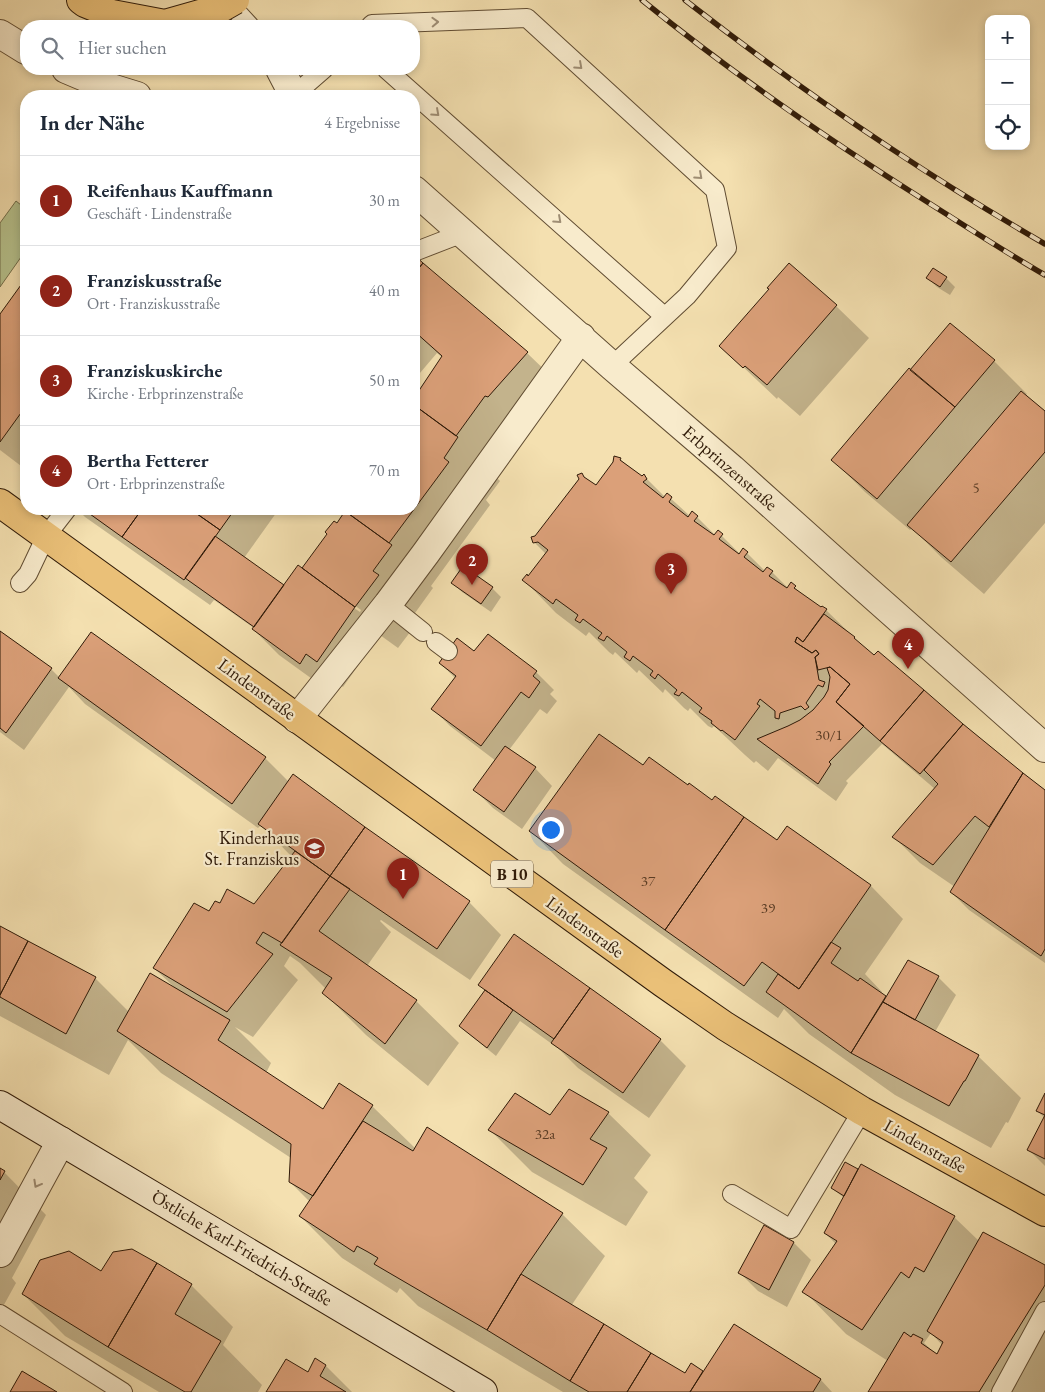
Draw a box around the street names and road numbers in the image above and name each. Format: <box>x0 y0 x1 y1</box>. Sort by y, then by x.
street label: Erbprinzenstraße <box>678 420 783 515</box>
street label: Lindenstraße <box>214 653 301 725</box>
road number: B 10 <box>491 861 533 888</box>
street label: Lindenstraße <box>542 891 629 963</box>
street label: Lindenstraße <box>880 1113 971 1178</box>
street label: Östliche Karl-Friedrich-Straße <box>148 1184 337 1311</box>

